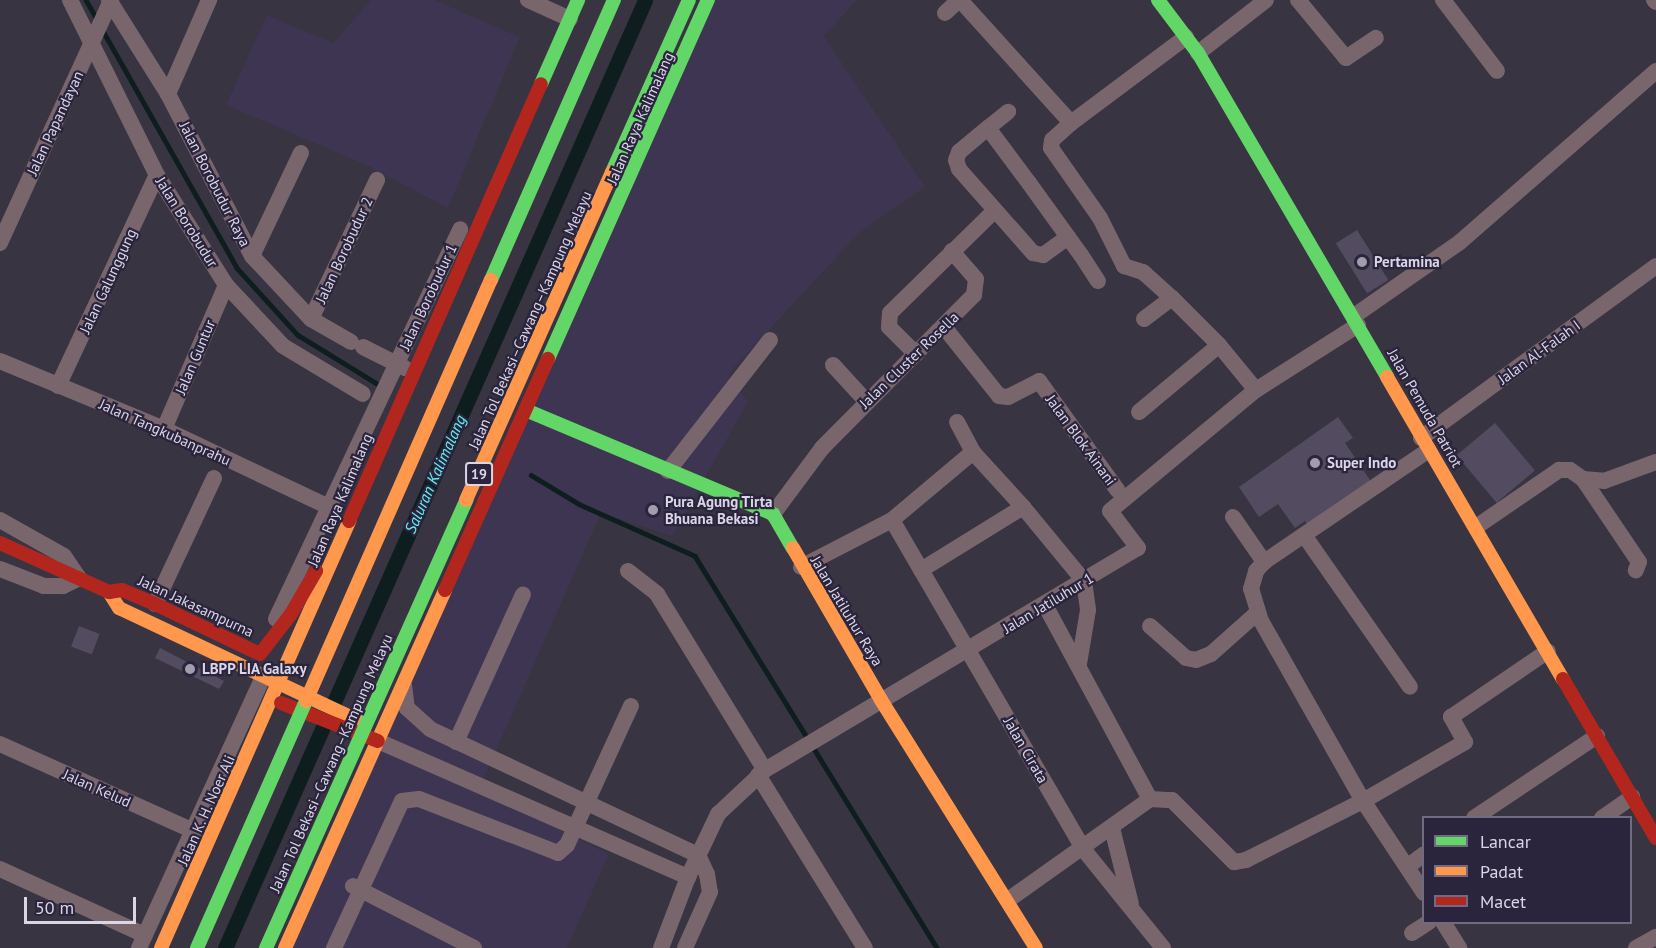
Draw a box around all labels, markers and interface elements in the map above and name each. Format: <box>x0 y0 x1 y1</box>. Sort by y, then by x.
street label: Jalan Raya Kalimalang <box>603 49 677 187</box>
street label: Jalan Papandayan <box>23 68 87 178</box>
street label: Jalan Borobudur Raya <box>176 118 254 250</box>
street label: Jalan Borobudur <box>152 173 222 271</box>
street label: Jalan Tol Bekasi–Cawang–Kampung Melayu <box>465 188 595 452</box>
street label: Jalan Borobudur 2 <box>311 194 377 306</box>
street label: Jalan Galunggung <box>76 226 140 336</box>
street label: Jalan Borobudur 1 <box>395 241 461 353</box>
place label: Pertamina <box>1374 253 1440 271</box>
marker: Pertamina <box>1355 255 1369 269</box>
street label: Jalan Cluster Rosella <box>856 308 962 412</box>
street label: Jalan Al-Falah I <box>1494 316 1584 388</box>
street label: Jalan Guntur <box>171 317 219 397</box>
street label: Jalan Pemuda Patriot <box>1384 346 1466 470</box>
street label: Jalan Blok Ainani <box>1042 391 1120 489</box>
street label: Jalan Tangkubanprahu <box>96 395 234 469</box>
water label: Saluran Kalimalang <box>400 412 470 536</box>
street label: Jalan Raya Kalimalang <box>304 431 376 569</box>
place label: Super Indo <box>1327 454 1396 472</box>
marker: Super Indo <box>1308 456 1322 470</box>
road number: 19 <box>464 463 494 485</box>
place label: Pura Agung Tirta Bhuana Bekasi <box>665 492 774 527</box>
marker: Pura Agung Tirta Bhuana Bekasi <box>646 503 660 517</box>
street label: Jalan Jatiluhur Raya <box>807 553 887 669</box>
street label: Jalan Jatiluhur 1 <box>999 569 1097 637</box>
street label: Jalan Jakasampurna <box>135 571 257 641</box>
street label: Jalan Tol Bekasi–Cawang–Kampung Melayu <box>266 631 396 895</box>
place label: LBPP LIA Galaxy <box>202 660 308 678</box>
marker: LBPP LIA Galaxy <box>183 662 197 676</box>
street label: Jalan Cirata <box>1000 714 1052 786</box>
street label: Jalan K. H. Noer Ali <box>173 751 239 869</box>
street label: Jalan Kelud <box>60 765 134 811</box>
legend <box>1422 816 1632 924</box>
text: Lancar <box>1480 830 1531 853</box>
text: Padat <box>1480 860 1523 883</box>
scale bar <box>27 885 140 923</box>
text: Macet <box>1480 890 1526 913</box>
text: 50 m <box>35 896 74 919</box>

